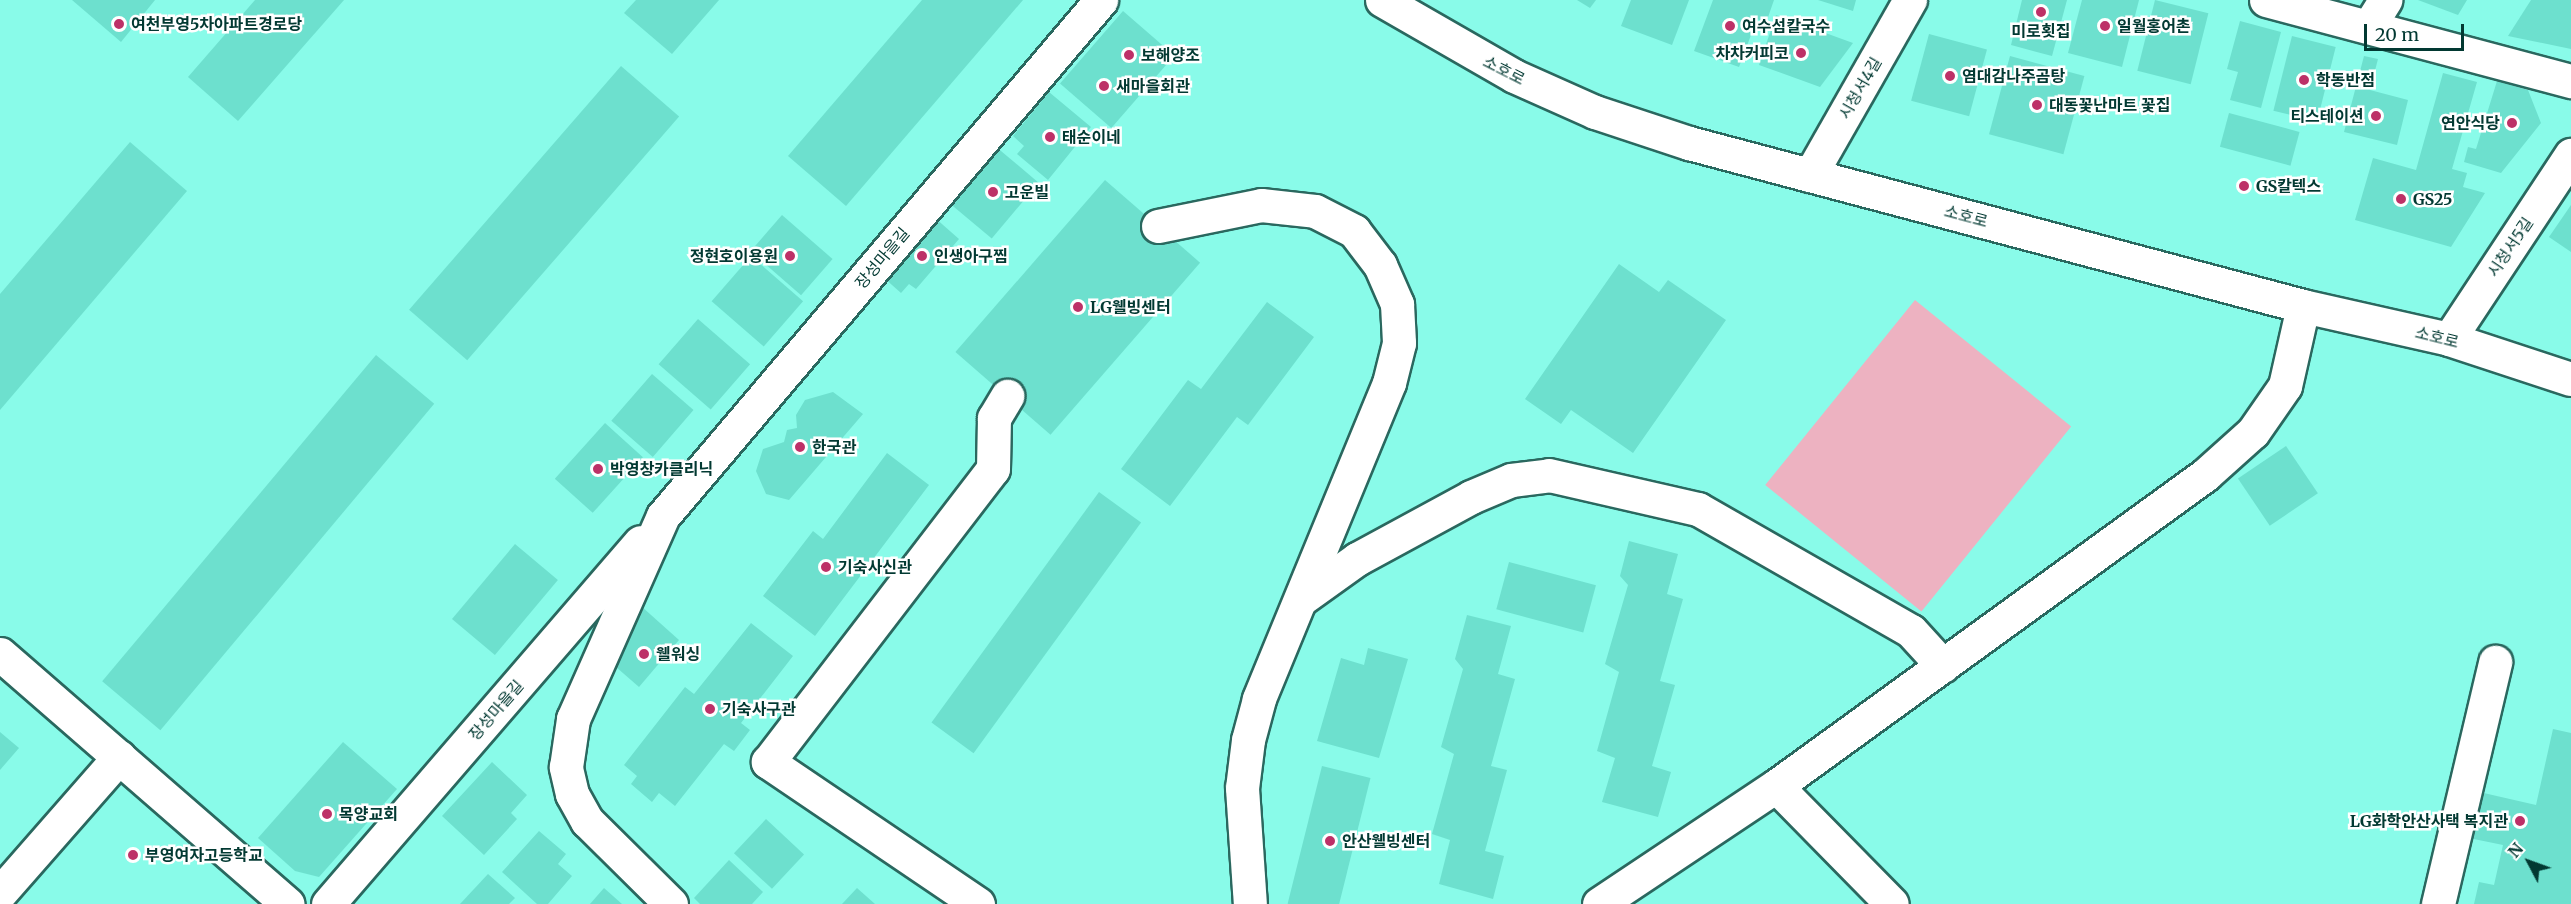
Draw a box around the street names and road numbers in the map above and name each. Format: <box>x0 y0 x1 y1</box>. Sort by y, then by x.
street label: 소호로 <box>1480 51 1528 89</box>
street label: 시청서4길 <box>1835 53 1885 123</box>
street label: 소호로 <box>1942 201 1990 231</box>
street label: 시청서5길 <box>2483 213 2537 281</box>
street label: 장성마을길 <box>851 224 913 292</box>
street label: 소호로 <box>2413 322 2461 352</box>
street label: 장성마을길 <box>465 676 527 744</box>

